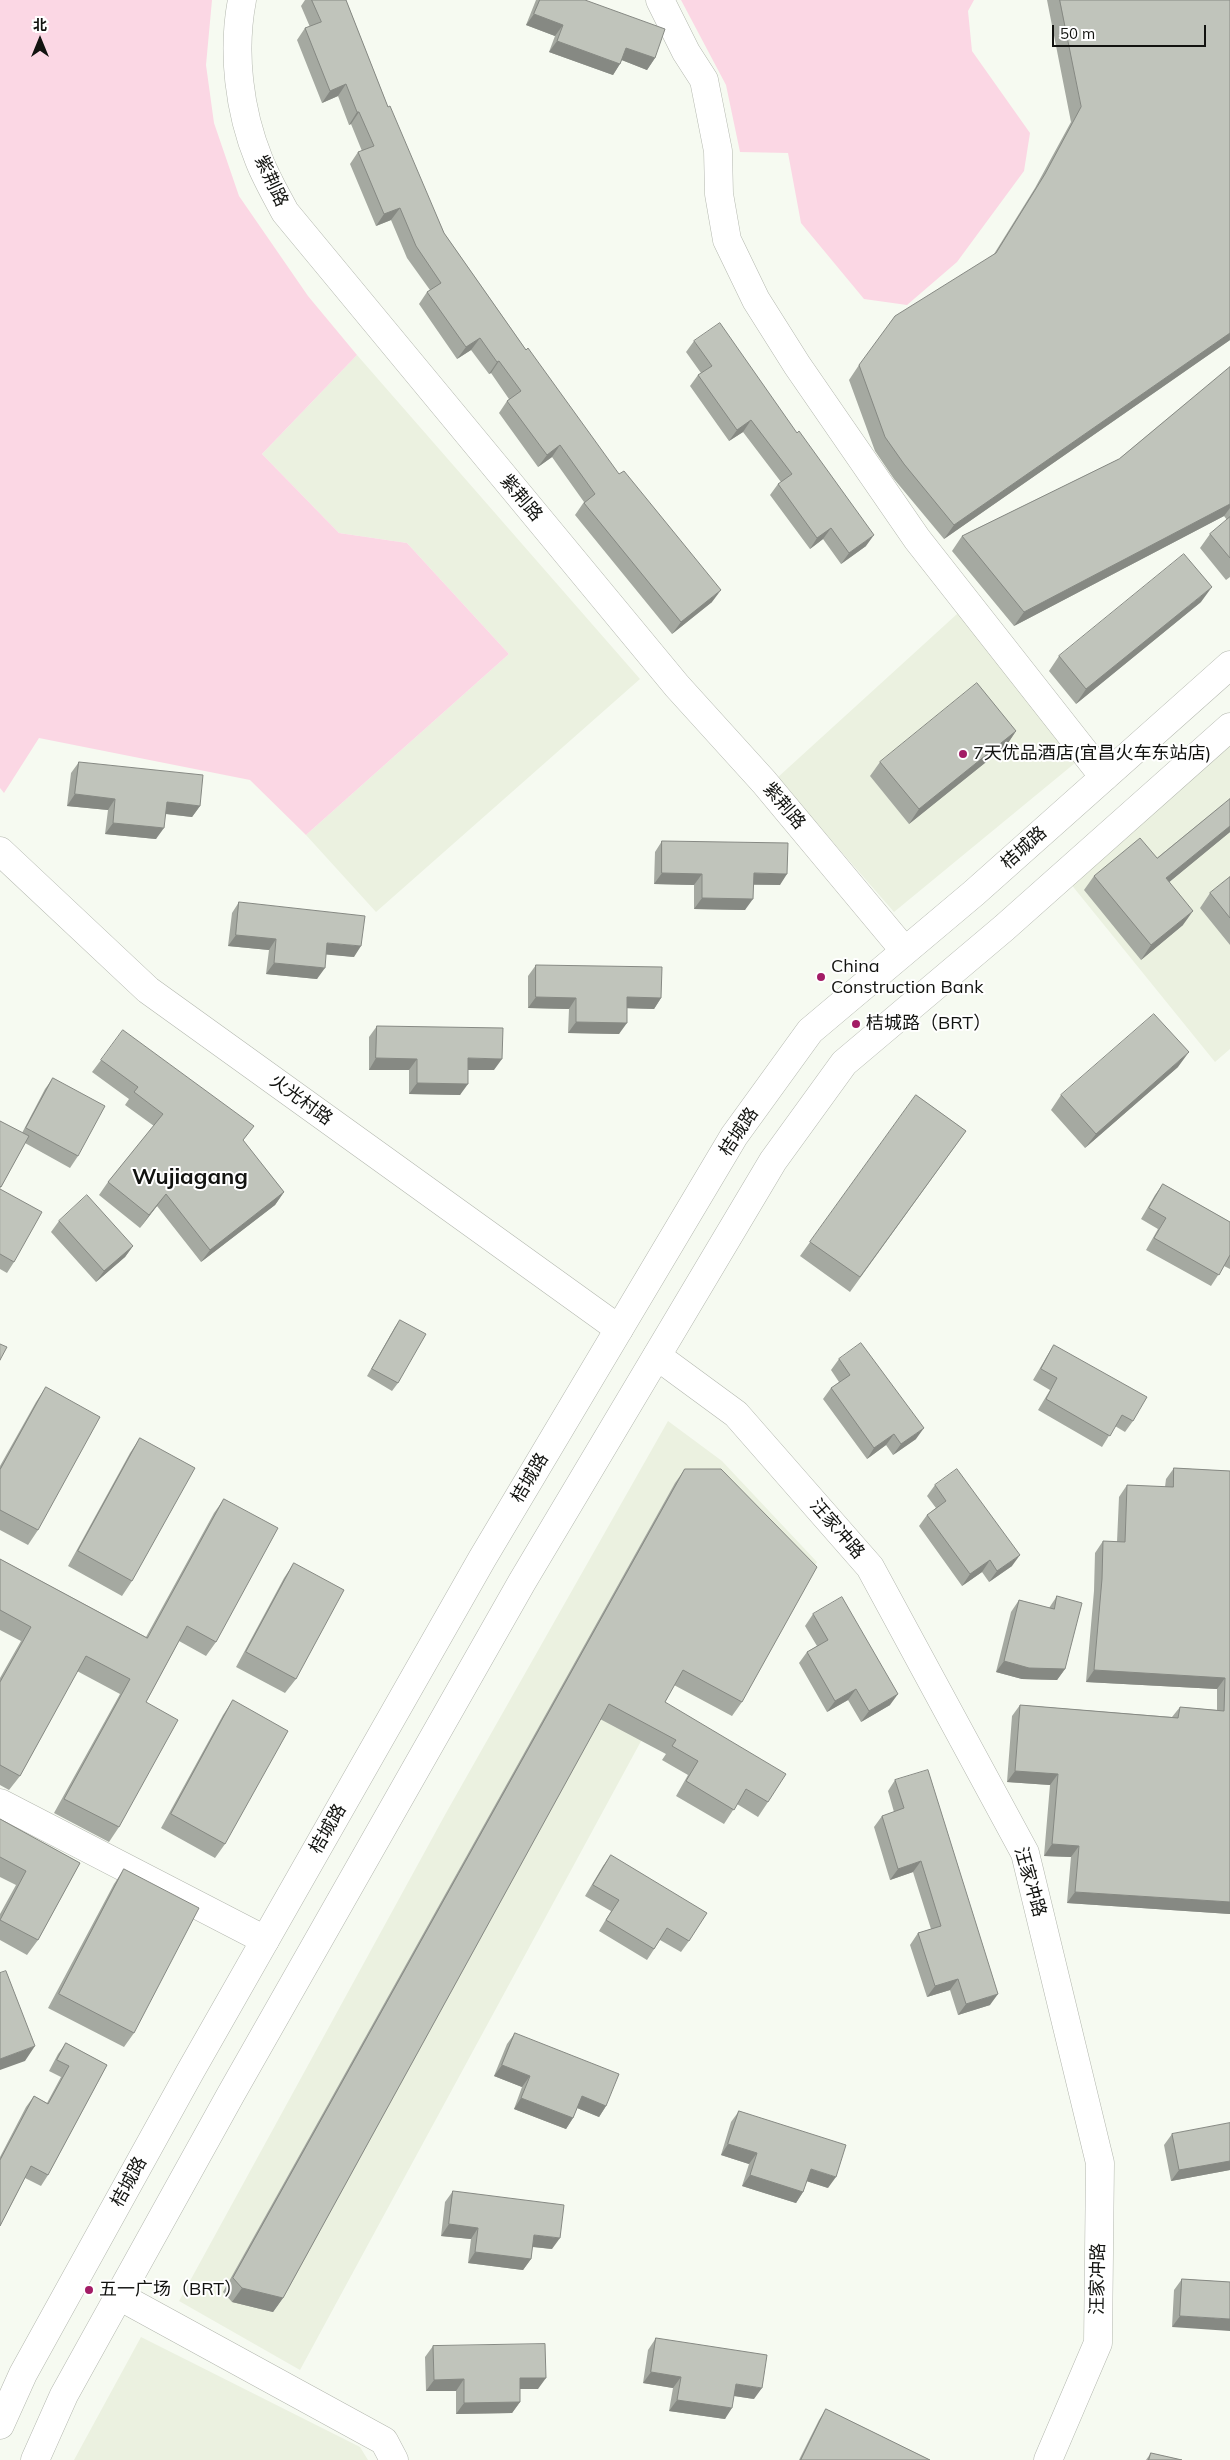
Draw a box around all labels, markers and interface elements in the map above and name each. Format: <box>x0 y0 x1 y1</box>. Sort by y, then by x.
north arrow <box>15 15 65 65</box>
scale bar <box>1055 15 1209 47</box>
text: 北 <box>33 16 47 34</box>
text: 50 m <box>1060 24 1095 43</box>
street label: 紫荆路 <box>250 152 292 210</box>
street label: 紫荆路 <box>495 470 547 526</box>
place label: 7天优品酒店(宜昌火车东站店) <box>973 743 1211 765</box>
marker: 7天优品酒店(宜昌火车东站店) <box>957 748 969 760</box>
street label: 紫荆路 <box>758 778 810 834</box>
street label: 桔城路 <box>997 822 1051 874</box>
place label: China Construction Bank <box>831 956 983 999</box>
marker: China Construction Bank <box>815 971 827 983</box>
place label: 桔城路（BRT） <box>866 1013 991 1035</box>
marker: 桔城路（BRT） <box>850 1018 862 1030</box>
street label: 火光村路 <box>266 1070 336 1130</box>
street label: 桔城路 <box>715 1104 763 1160</box>
district label: Wujiagang <box>132 1164 248 1190</box>
street label: 桔城路 <box>507 1449 553 1507</box>
street label: 汪家冲路 <box>805 1495 869 1563</box>
street label: 桔城路 <box>305 1800 351 1858</box>
street label: 汪家冲路 <box>1010 1844 1050 1920</box>
street label: 桔城路 <box>106 2153 152 2211</box>
street label: 汪家冲路 <box>1087 2243 1109 2315</box>
place label: 五一广场（BRT） <box>99 2279 242 2301</box>
marker: 五一广场（BRT） <box>83 2284 95 2296</box>

